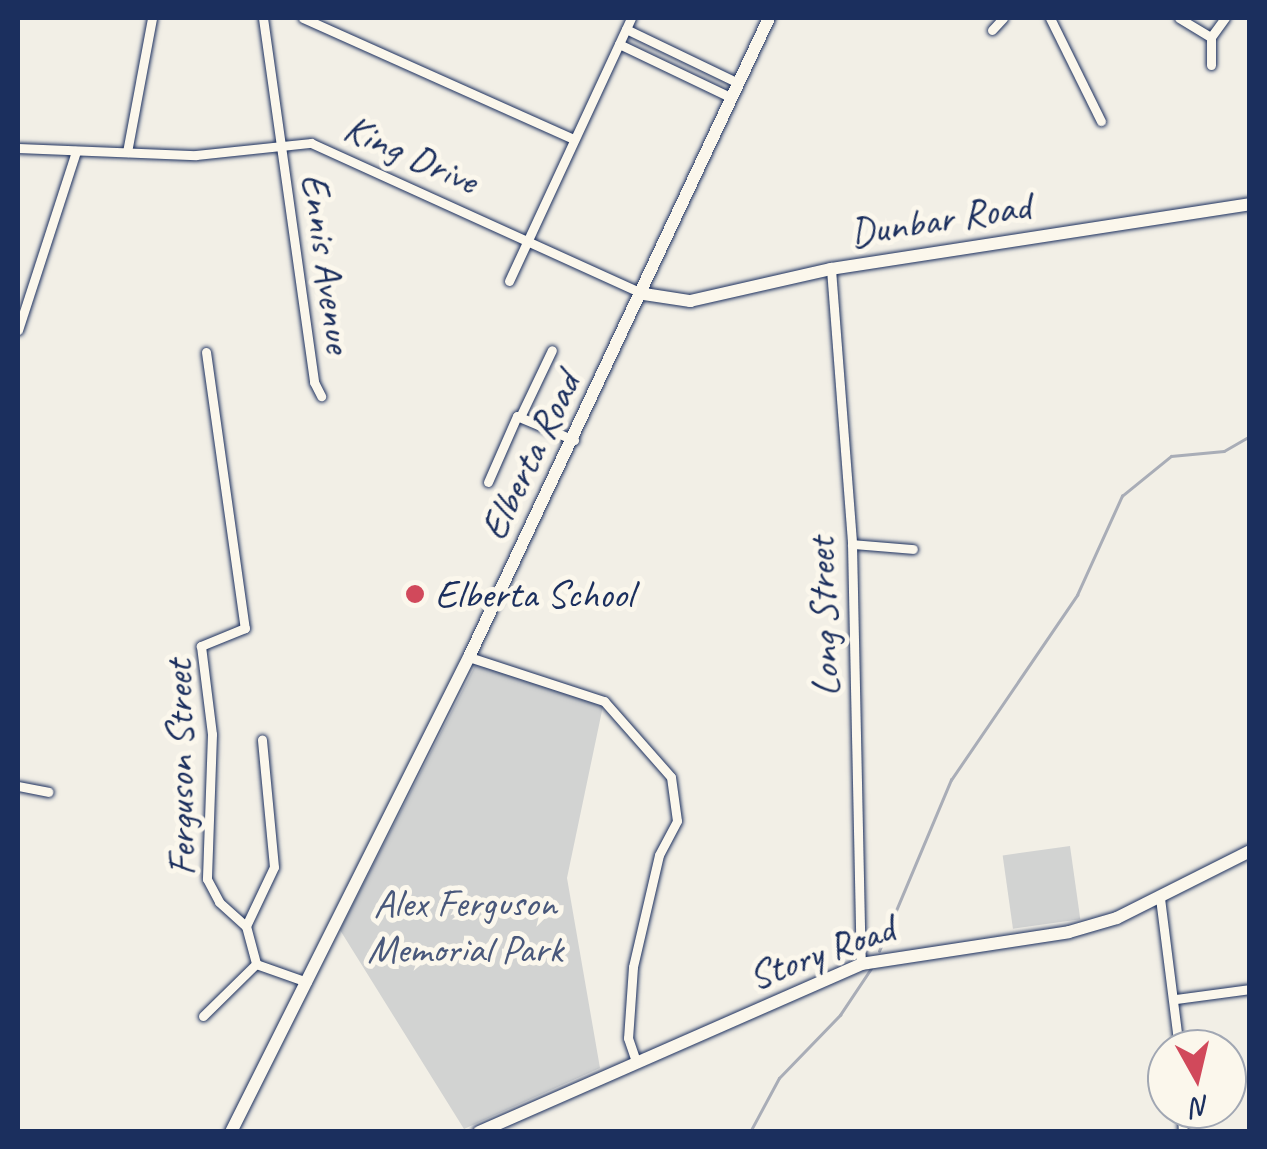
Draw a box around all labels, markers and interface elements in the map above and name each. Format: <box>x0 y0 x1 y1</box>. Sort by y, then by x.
street label: King Drive <box>337 103 485 205</box>
street label: Ennis Avenue <box>291 171 363 355</box>
street label: Dunbar Road <box>847 181 1033 257</box>
street label: Elberta Road <box>469 365 591 547</box>
street label: Long Street <box>796 536 850 698</box>
place label: Elberta School <box>435 570 633 618</box>
marker: Elberta School <box>404 583 426 605</box>
street label: Ferguson Street <box>154 659 206 877</box>
park label: Alex Ferguson Memorial Park <box>366 879 564 973</box>
street label: Story Road <box>741 903 901 1001</box>
north arrow <box>1147 1029 1247 1129</box>
text: N <box>1190 1089 1212 1126</box>

